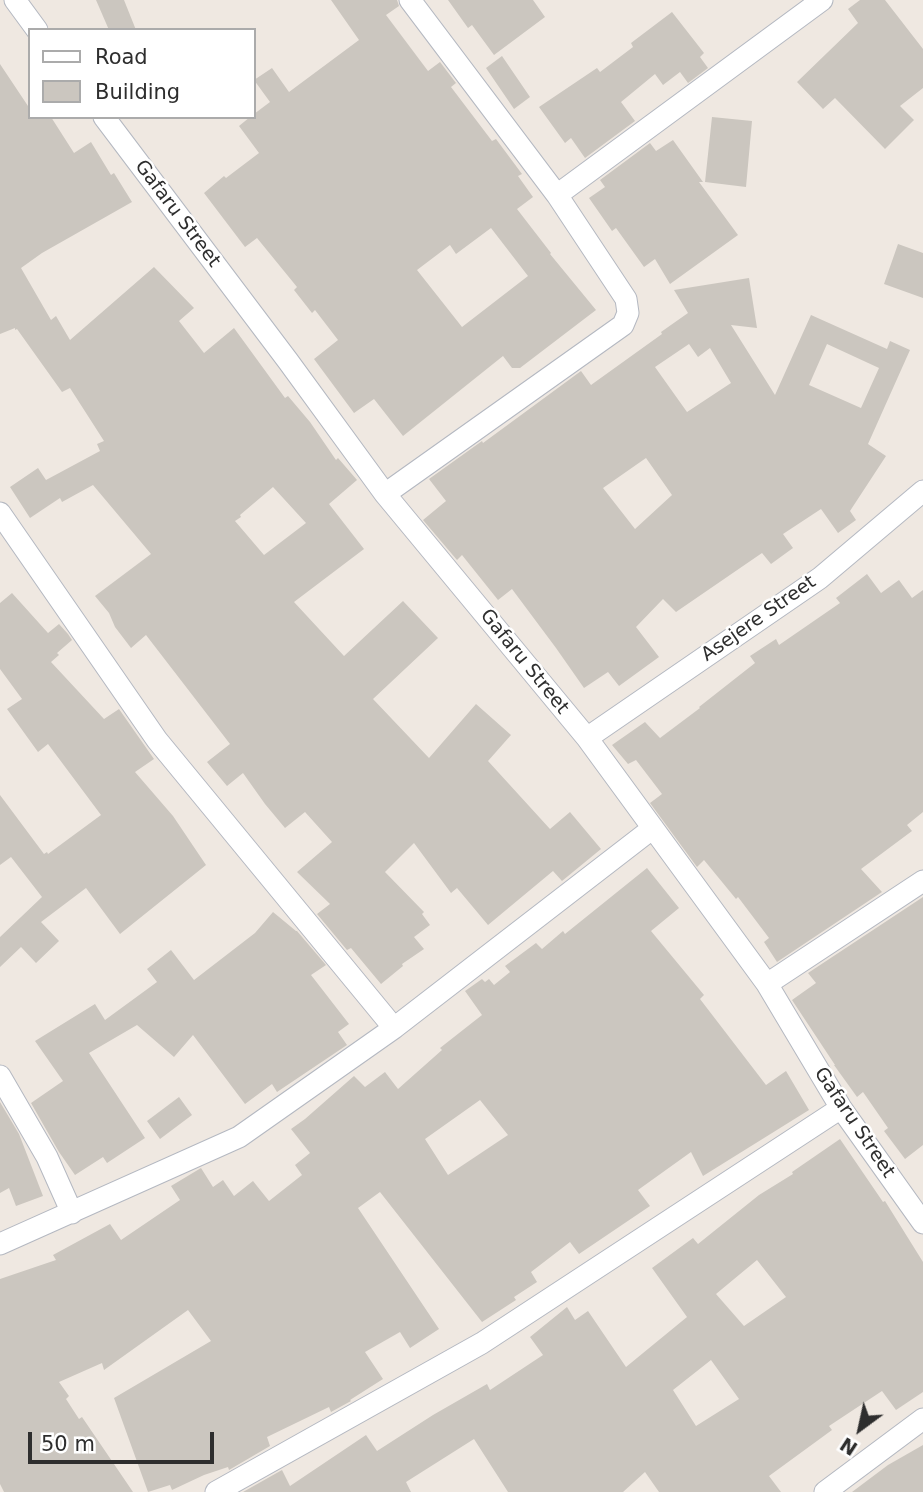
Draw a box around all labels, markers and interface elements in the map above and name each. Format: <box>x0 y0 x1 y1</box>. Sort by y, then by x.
legend <box>28 28 256 119</box>
text: Road <box>95 45 148 69</box>
text: Building <box>95 80 180 104</box>
street label: Gafaru Street <box>129 156 225 272</box>
street label: Asejere Street <box>697 571 821 667</box>
street label: Gafaru Street <box>475 605 573 719</box>
street label: Gafaru Street <box>809 1063 899 1183</box>
north arrow <box>825 1394 895 1464</box>
scale bar <box>32 1418 217 1462</box>
text: 50 m <box>41 1432 95 1456</box>
text: N <box>836 1433 861 1460</box>

